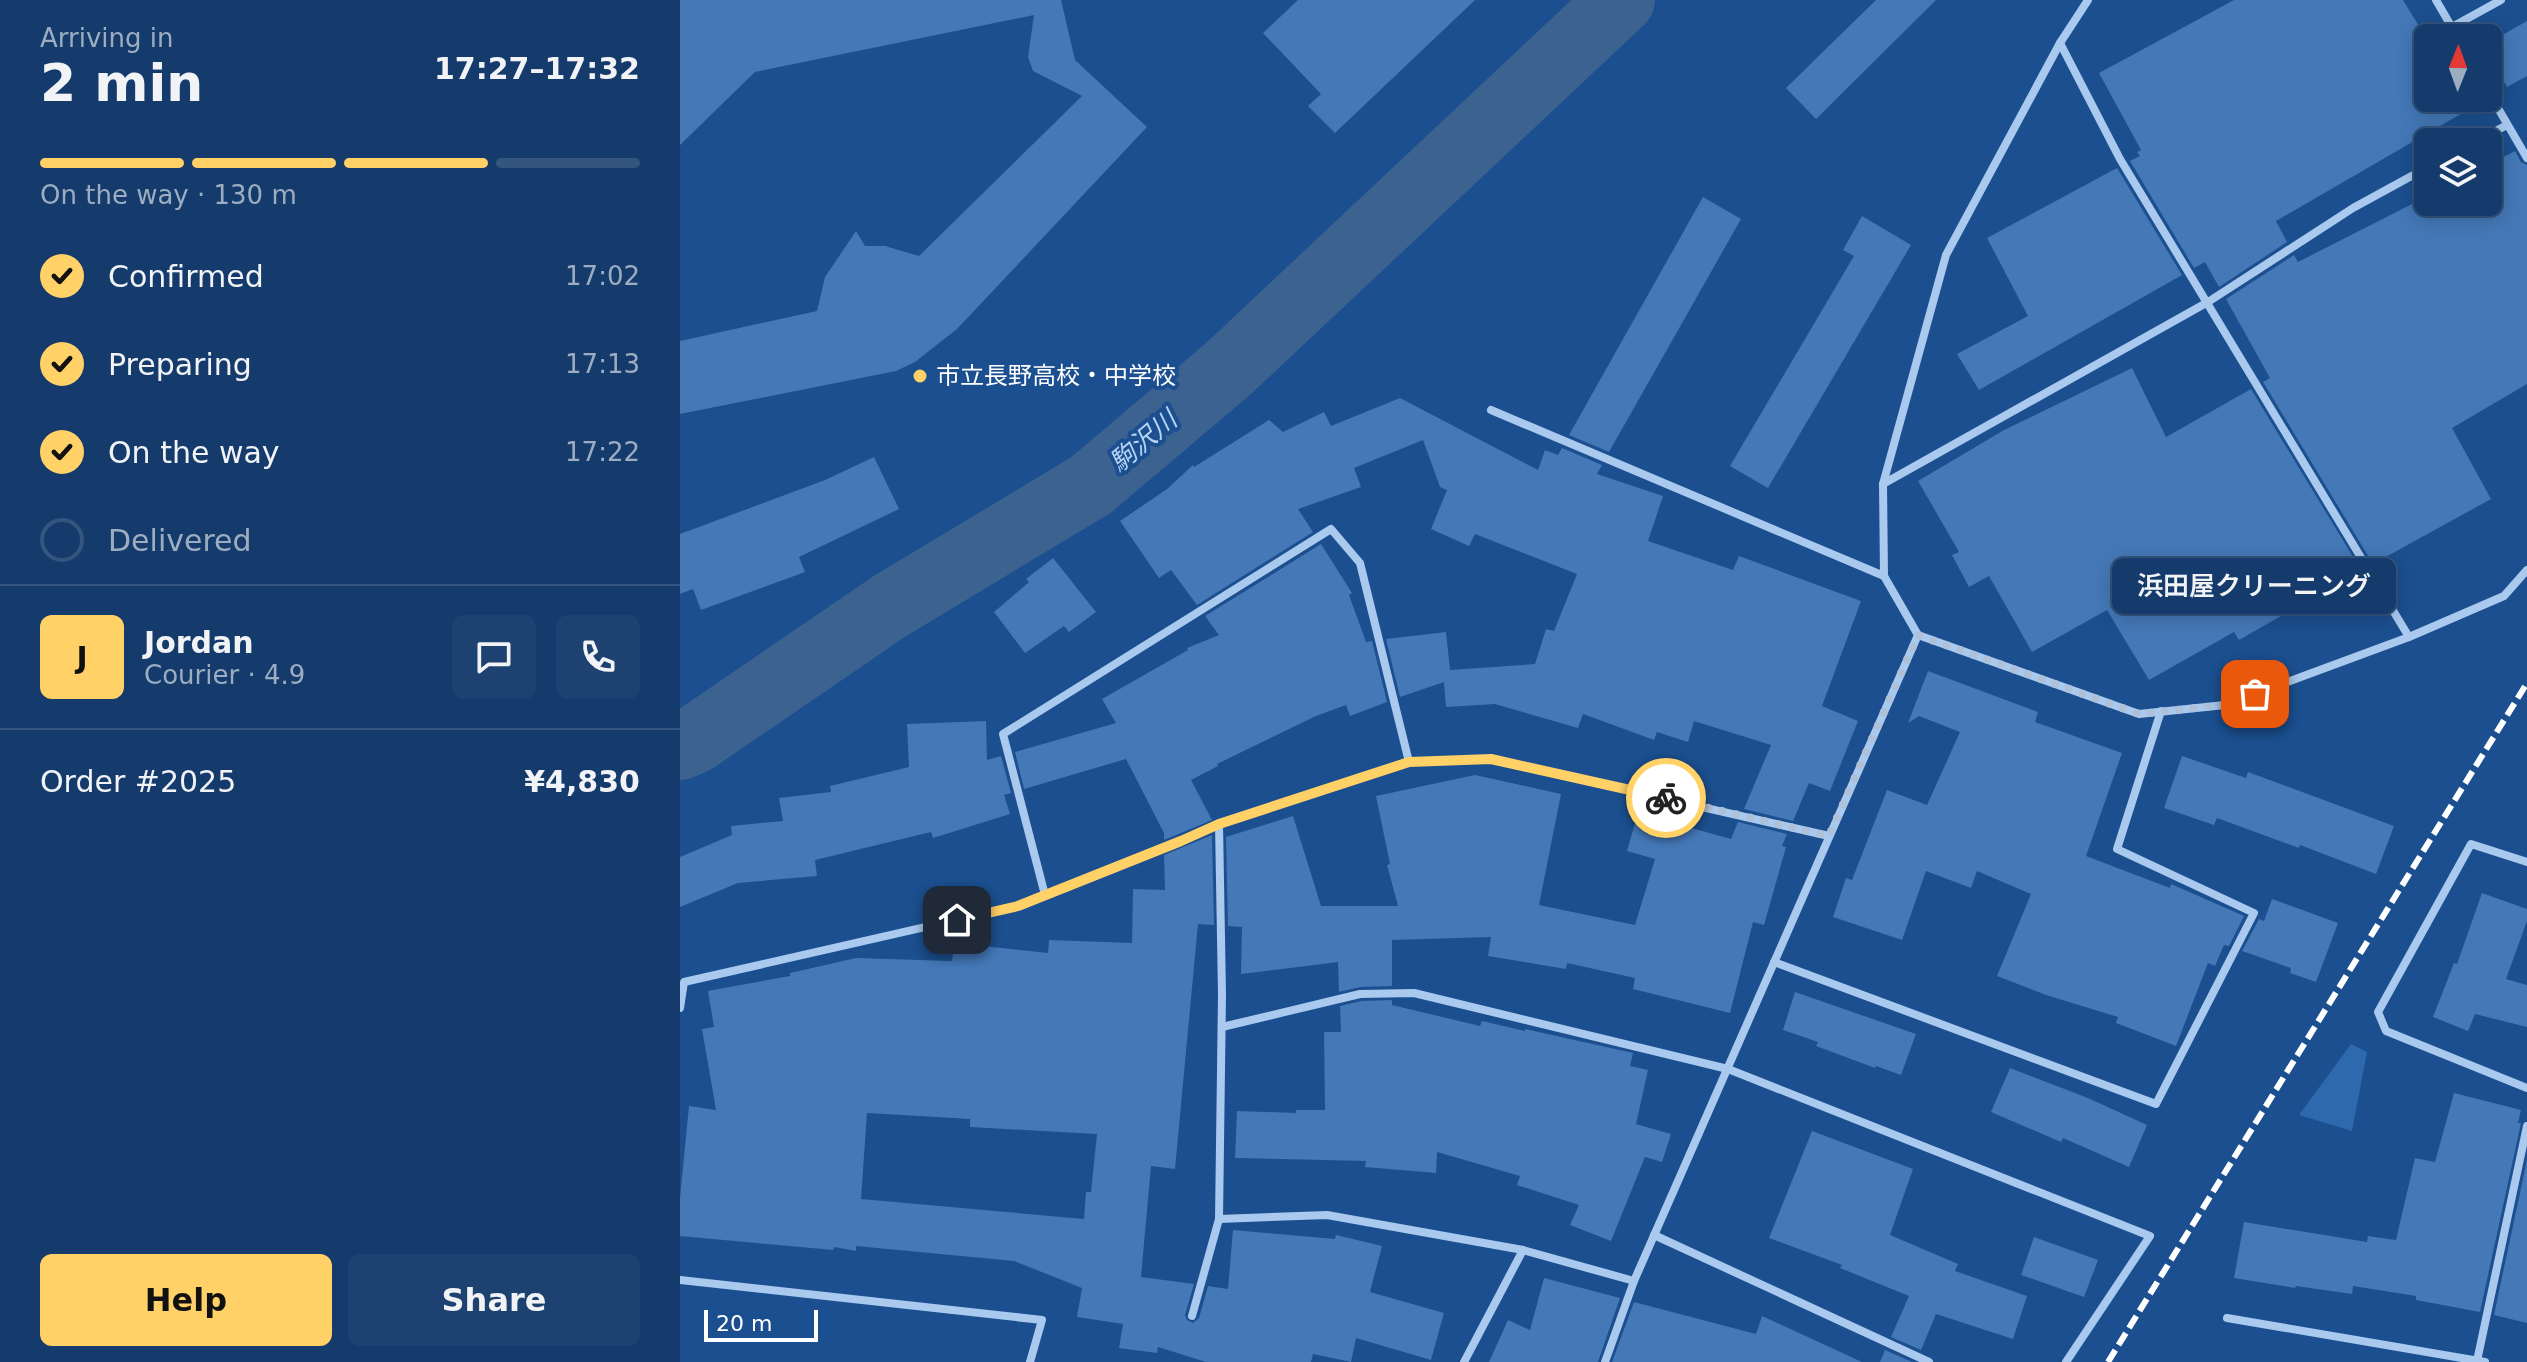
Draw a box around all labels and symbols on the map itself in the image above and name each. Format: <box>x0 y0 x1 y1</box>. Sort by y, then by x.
north arrow <box>2414 24 2502 112</box>
place label: 市立長野高校・中学校 <box>936 362 1176 390</box>
marker: 市立長野高校・中学校 <box>911 367 929 385</box>
water label: 駒沢川 <box>1103 403 1185 478</box>
callout: 浜田屋クリーニング <box>2113 558 2397 614</box>
pin <box>2221 660 2289 728</box>
courier <box>1626 758 1706 838</box>
pin <box>923 886 991 954</box>
scale bar <box>704 1306 818 1342</box>

